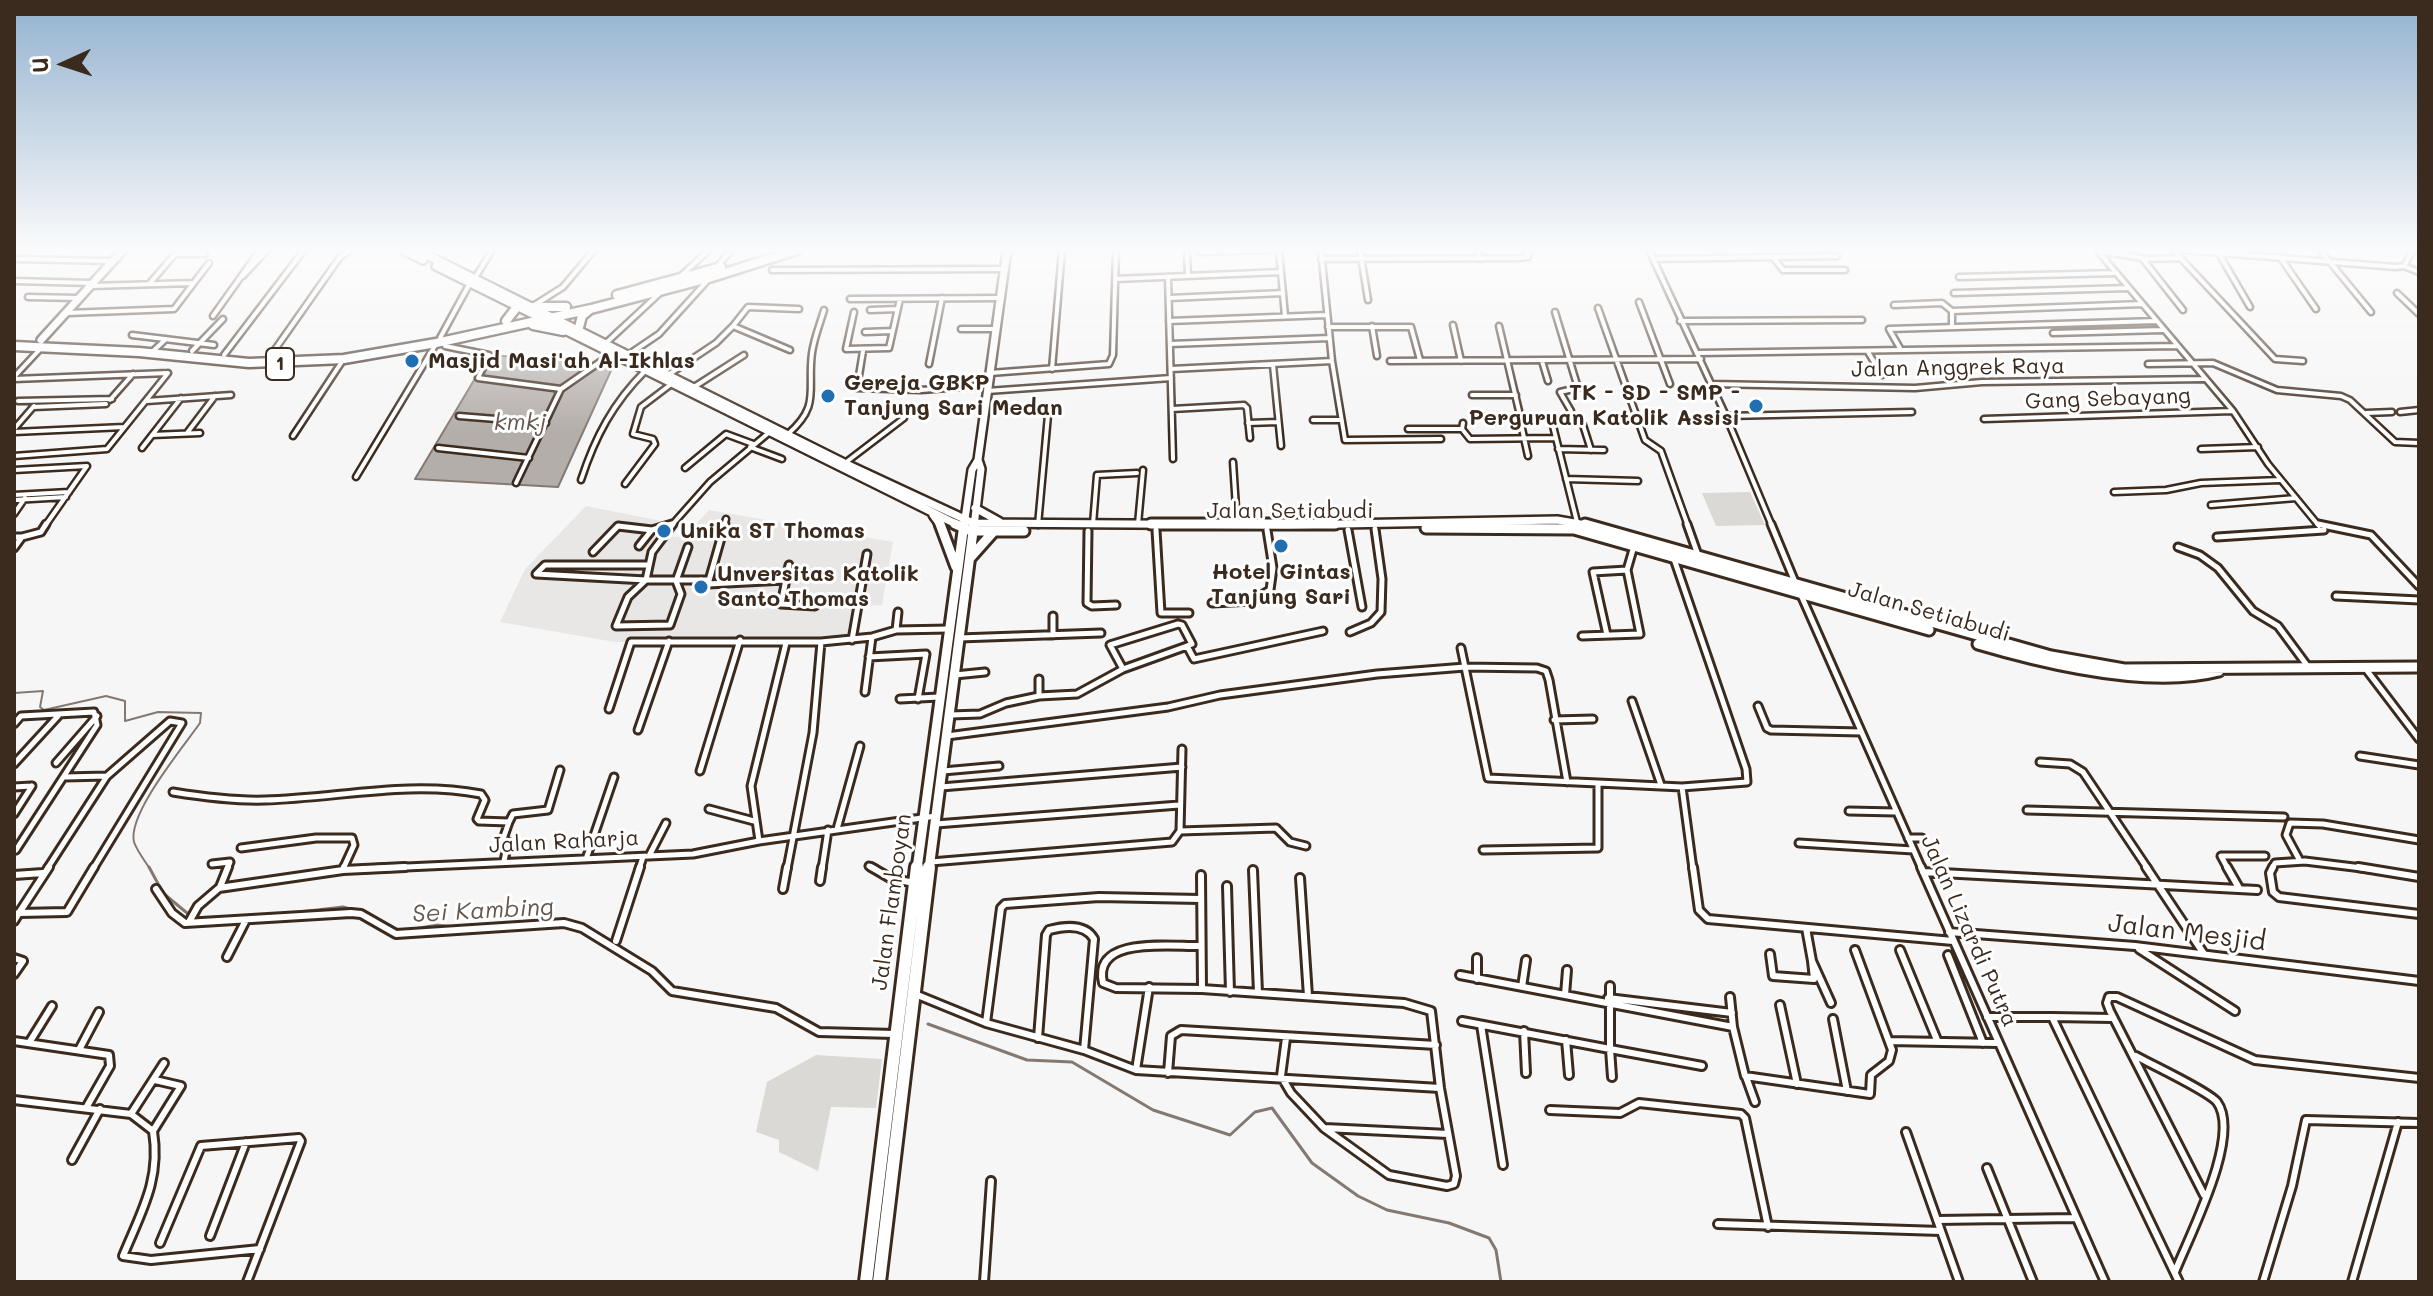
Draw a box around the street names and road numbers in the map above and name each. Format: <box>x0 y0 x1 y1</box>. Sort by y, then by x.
road number: 1 <box>266 348 294 380</box>
street label: Jalan Anggrek Raya <box>1851 353 2065 383</box>
street label: Gang Sebayang <box>2025 383 2191 415</box>
street label: Jalan Setiabudi <box>1206 498 1374 524</box>
street label: Jalan Setiabudi <box>1845 576 2013 648</box>
street label: Jalan Flamboyan <box>867 812 917 992</box>
street label: Jalan Raharja <box>488 825 640 859</box>
street label: Jalan Lizardi Putra <box>1915 831 2023 1031</box>
street label: Jalan Mesjid <box>2106 908 2268 958</box>

